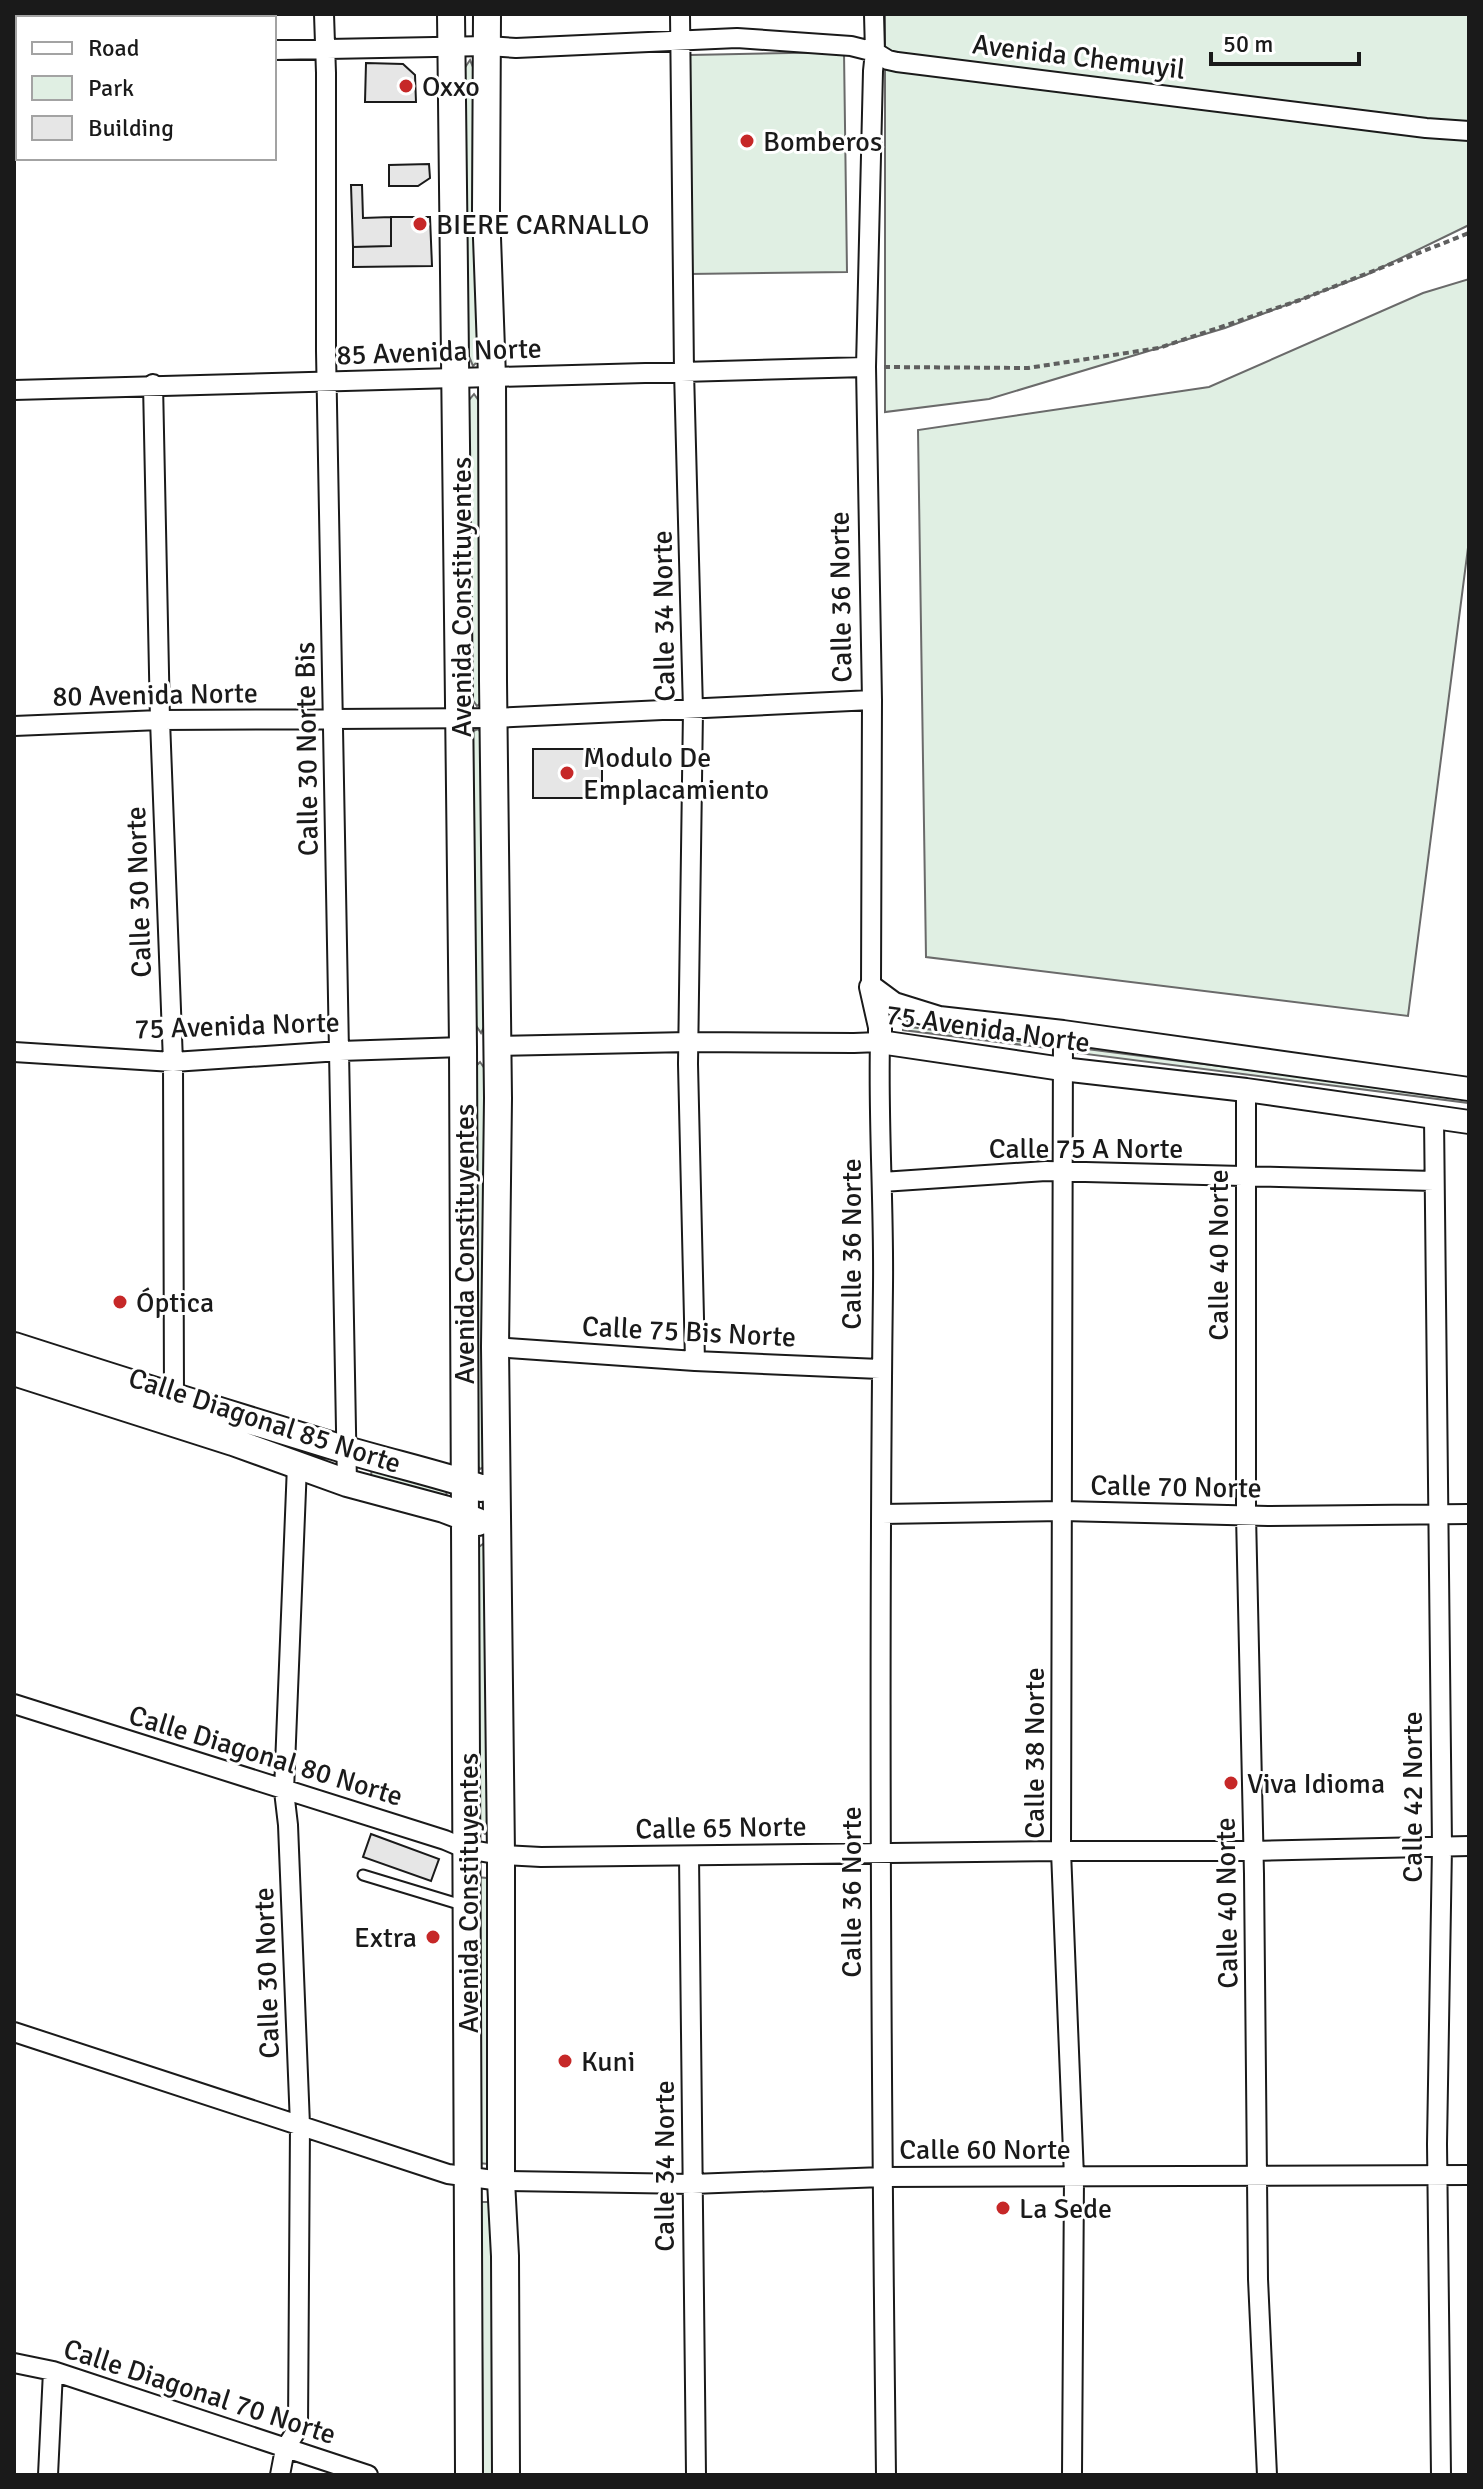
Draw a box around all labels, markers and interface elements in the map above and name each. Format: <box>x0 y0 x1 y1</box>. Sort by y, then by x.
legend <box>16 16 276 160</box>
scale bar <box>1211 16 1359 66</box>
street label: Avenida Chemuyil <box>971 27 1187 87</box>
text: 50 m <box>1223 29 1273 59</box>
text: Road <box>88 33 139 63</box>
place label: Oxxo <box>422 70 480 104</box>
text: Park <box>88 73 134 103</box>
marker: Oxxo <box>397 77 415 95</box>
text: Building <box>88 113 174 143</box>
place label: Bomberos <box>763 125 882 159</box>
marker: Bomberos <box>738 132 756 150</box>
place label: BIERE CARNALLO <box>436 208 649 242</box>
marker: BIERE CARNALLO <box>411 215 429 233</box>
street label: 85 Avenida Norte <box>336 331 542 373</box>
street label: Avenida Constituyentes <box>445 457 479 737</box>
street label: Calle 36 Norte <box>823 511 859 683</box>
street label: Calle 34 Norte <box>646 530 682 702</box>
street label: Calle 30 Norte Bis <box>288 642 326 856</box>
street label: 80 Avenida Norte <box>52 676 258 714</box>
place label: Modulo De Emplacamiento <box>583 741 769 807</box>
marker: Modulo De Emplacamiento <box>558 764 576 782</box>
street label: Calle 30 Norte <box>119 806 159 978</box>
street label: 75 Avenida Norte <box>884 998 1092 1060</box>
street label: 75 Avenida Norte <box>134 1005 340 1047</box>
street label: Avenida Constituyentes <box>448 1104 482 1384</box>
street label: Calle 75 A Norte <box>989 1132 1183 1166</box>
street label: Calle 36 Norte <box>835 1158 869 1330</box>
street label: Calle 40 Norte <box>1202 1169 1236 1341</box>
place label: Óptica <box>136 1286 214 1320</box>
marker: Óptica <box>111 1293 129 1311</box>
street label: Calle 75 Bis Norte <box>581 1309 797 1355</box>
street label: Calle Diagonal 85 Norte <box>124 1361 405 1481</box>
street label: Calle 70 Norte <box>1090 1469 1262 1505</box>
street label: Calle 38 Norte <box>1018 1667 1052 1839</box>
street label: Calle Diagonal 80 Norte <box>125 1698 407 1814</box>
street label: Calle 42 Norte <box>1396 1711 1430 1883</box>
street label: Avenida Constituyentes <box>452 1753 486 2033</box>
place label: Viva Idioma <box>1247 1767 1385 1801</box>
marker: Viva Idioma <box>1222 1774 1240 1792</box>
street label: Calle 36 Norte <box>835 1806 869 1978</box>
street label: Calle 65 Norte <box>635 1810 807 1846</box>
street label: Calle 40 Norte <box>1209 1817 1245 1989</box>
street label: Calle 30 Norte <box>247 1887 287 2059</box>
place label: Extra <box>354 1921 417 1955</box>
marker: Extra <box>424 1928 442 1946</box>
place label: Kuni <box>581 2045 635 2079</box>
marker: Kuni <box>556 2052 574 2070</box>
street label: Calle 34 Norte <box>648 2080 682 2252</box>
street label: Calle 60 Norte <box>899 2133 1071 2167</box>
place label: La Sede <box>1019 2192 1112 2226</box>
marker: La Sede <box>994 2199 1012 2217</box>
street label: Calle Diagonal 70 Norte <box>59 2332 340 2452</box>

